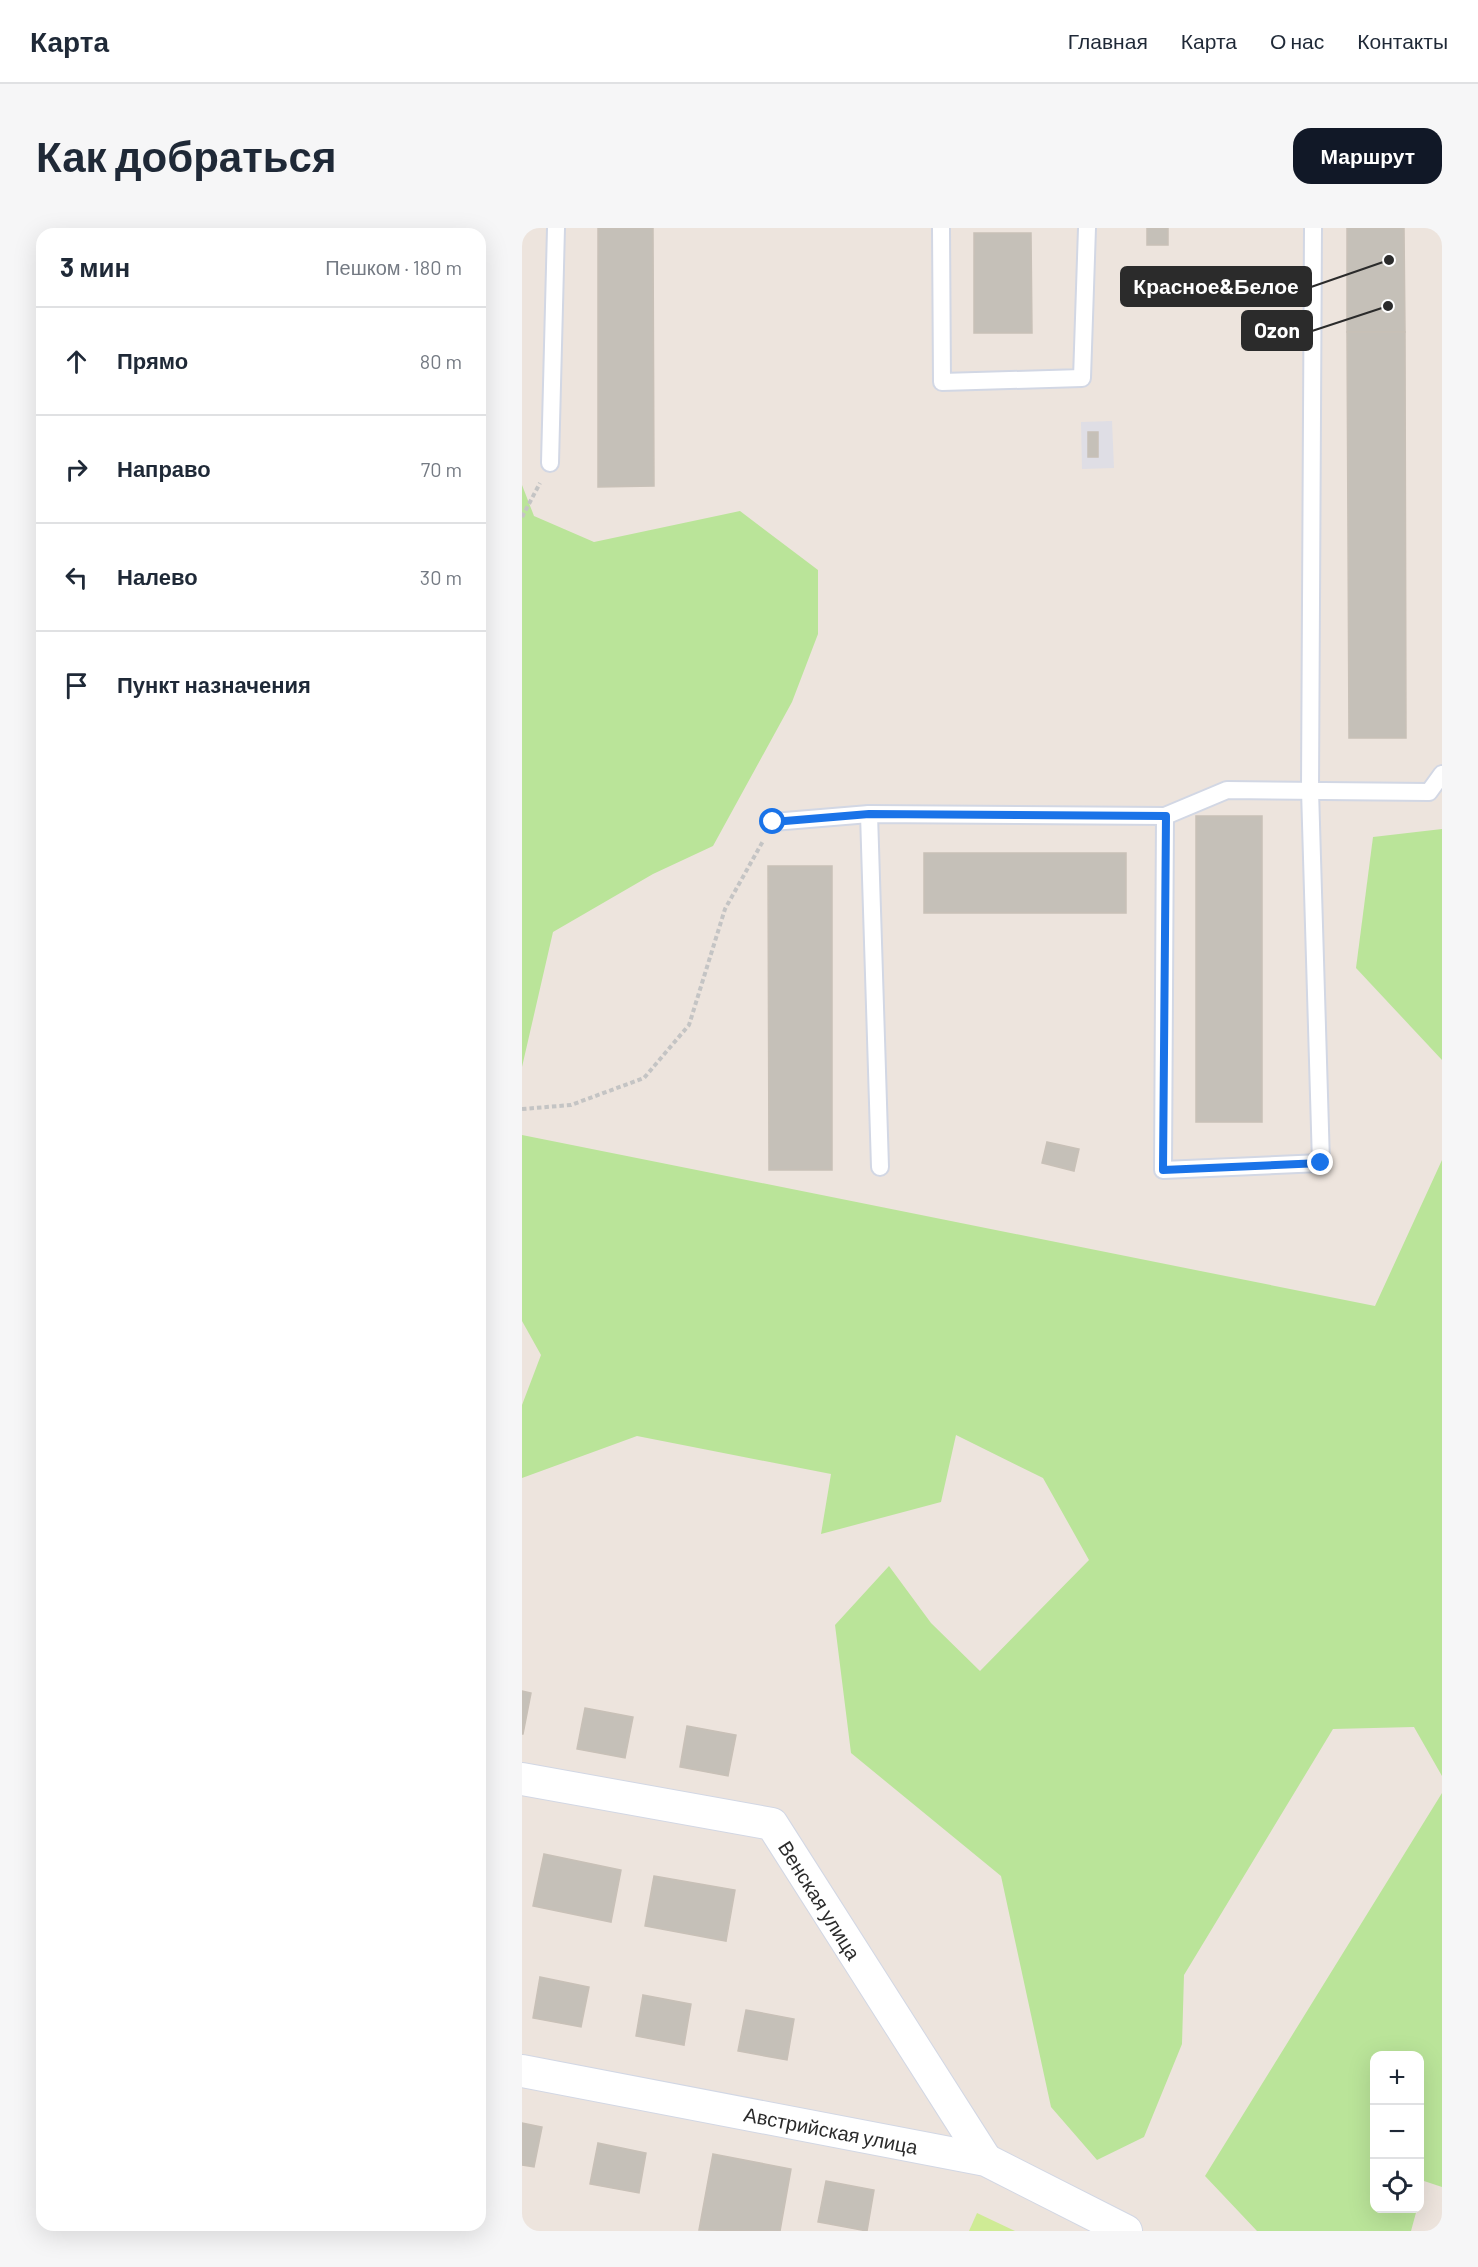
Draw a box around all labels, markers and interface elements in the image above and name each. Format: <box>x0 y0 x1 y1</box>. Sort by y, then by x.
text: Карта <box>30 24 109 58</box>
text: Главная <box>1068 28 1148 53</box>
text: Карта <box>1181 28 1237 53</box>
text: О нас <box>1270 28 1324 53</box>
text: Контакты <box>1357 28 1448 53</box>
button: Маршрут <box>1293 128 1442 184</box>
text: Как добраться <box>36 130 336 180</box>
text: 3 мин <box>60 251 130 282</box>
text: Пешком · 180 m <box>325 255 462 279</box>
callout: Красное&Белое <box>1121 267 1311 306</box>
text: Красное&Белое <box>1133 273 1299 298</box>
callout: Ozon <box>1242 311 1312 350</box>
text: Ozon <box>1254 317 1300 342</box>
icon: ahead <box>60 345 93 378</box>
text: Прямо <box>117 347 188 373</box>
text: 80 m <box>420 349 462 373</box>
icon: right <box>60 453 93 486</box>
text: Направо <box>117 455 211 481</box>
text: 70 m <box>421 457 462 481</box>
icon: left <box>60 561 93 594</box>
text: Налево <box>117 563 198 589</box>
text: 30 m <box>420 565 462 589</box>
icon: arrive <box>60 669 93 702</box>
text: Пункт назначения <box>117 671 311 697</box>
route start <box>759 808 785 834</box>
route end <box>1307 1149 1333 1175</box>
street label: Венская улица <box>774 1836 867 1965</box>
map controls <box>1370 2051 1424 2213</box>
button: + <box>1370 2051 1424 2105</box>
street label: Австрийская улица <box>742 2101 921 2159</box>
button: − <box>1370 2105 1424 2159</box>
button: locate <box>1370 2159 1424 2213</box>

